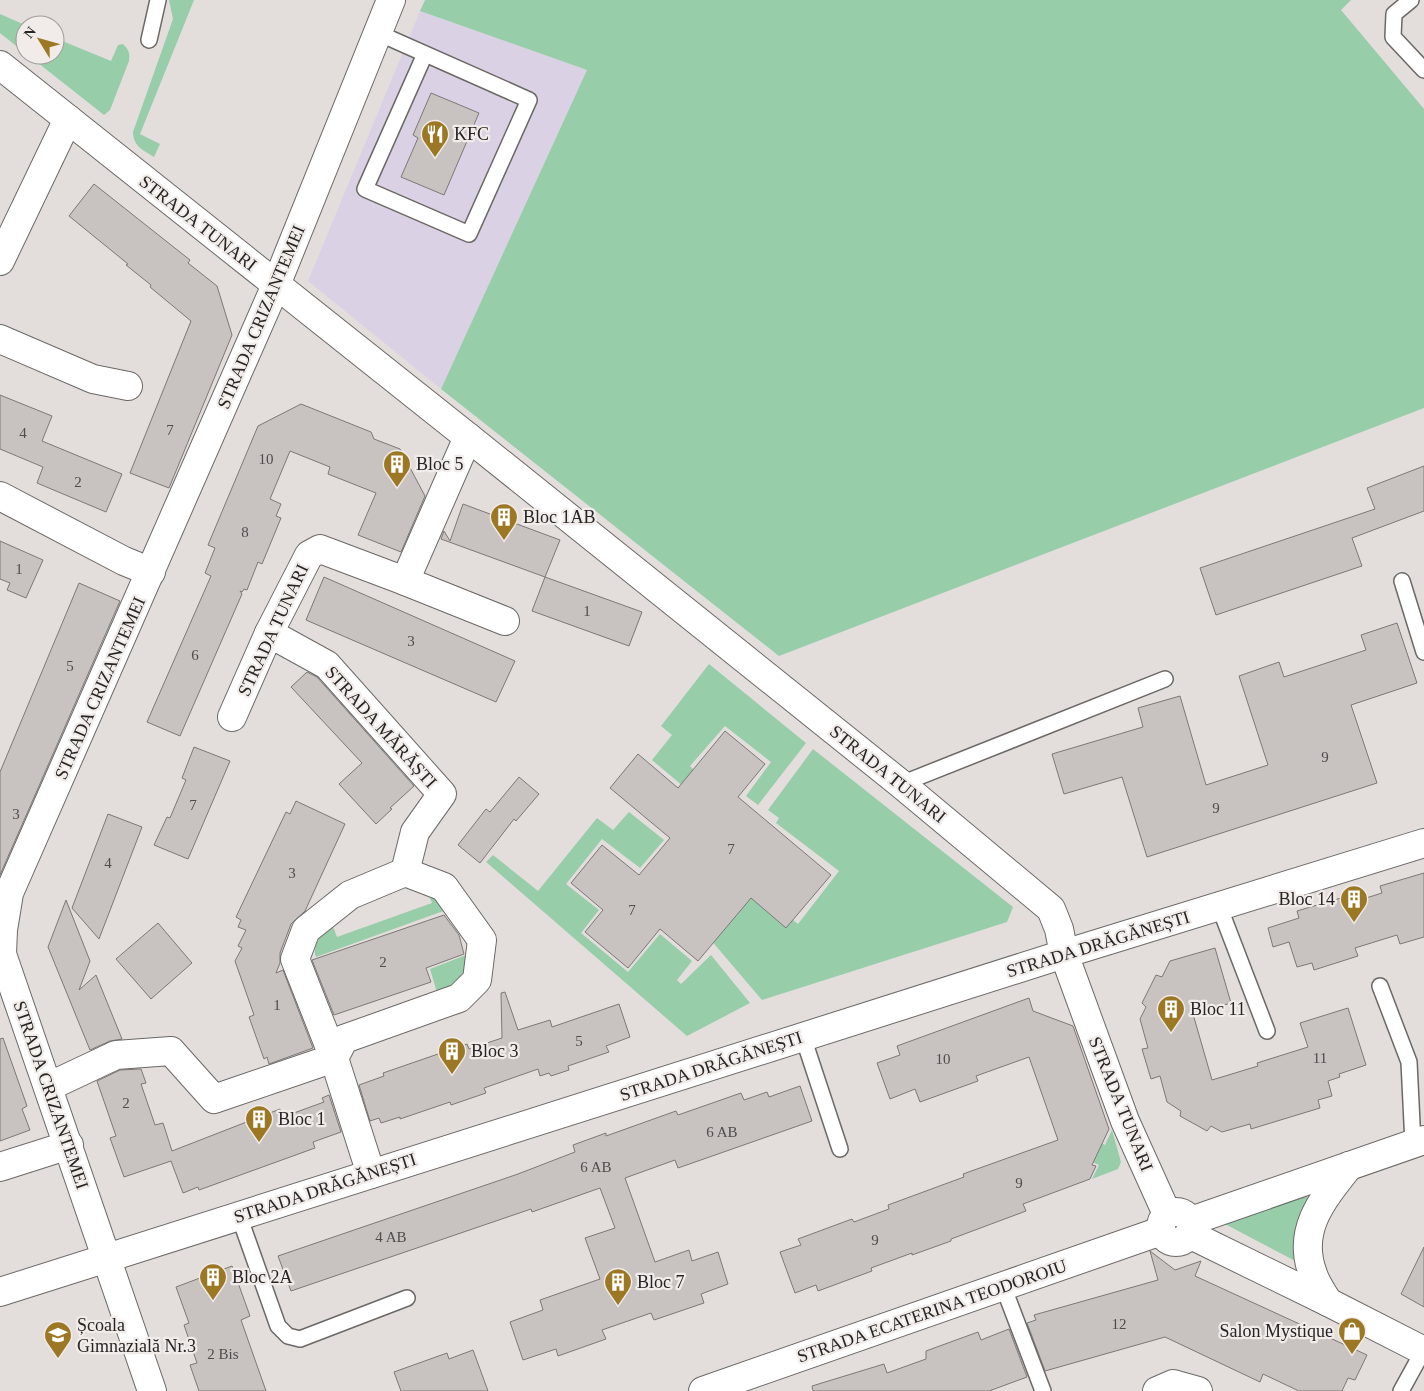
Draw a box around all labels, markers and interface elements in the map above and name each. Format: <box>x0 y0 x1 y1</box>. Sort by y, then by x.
north arrow <box>15 15 65 65</box>
text: N <box>21 24 39 41</box>
restaurant icon: KFC <box>420 119 450 158</box>
place label: KFC <box>454 124 489 144</box>
street label: STRADA TUNARI <box>135 171 261 275</box>
street label: STRADA CRIZANTEMEI <box>213 222 309 412</box>
house number: 7 <box>166 422 174 438</box>
house number: 4 <box>19 425 27 441</box>
building icon: Bloc 5 <box>382 449 412 488</box>
house number: 10 <box>259 451 274 467</box>
place label: Bloc 5 <box>416 454 464 474</box>
house number: 2 <box>74 474 82 490</box>
building icon: Bloc 1AB <box>489 502 519 541</box>
place label: Bloc 1AB <box>523 507 596 527</box>
house number: 8 <box>241 524 249 540</box>
house number: 1 <box>15 561 23 577</box>
street label: STRADA TUNARI <box>234 561 312 699</box>
street label: STRADA CRIZANTEMEI <box>51 594 149 782</box>
house number: 1 <box>583 603 591 619</box>
house number: 3 <box>407 633 415 649</box>
house number: 6 <box>191 647 199 663</box>
house number: 5 <box>66 658 74 674</box>
street label: STRADA MĂRĂȘTI <box>321 662 441 792</box>
street label: STRADA TUNARI <box>826 721 950 827</box>
house number: 9 <box>1321 749 1329 765</box>
house number: 7 <box>189 797 197 813</box>
house number: 9 <box>1212 800 1220 816</box>
house number: 3 <box>12 806 20 822</box>
house number: 7 <box>727 841 735 857</box>
house number: 4 <box>104 855 112 871</box>
house number: 3 <box>288 865 296 881</box>
building icon: Bloc 14 <box>1339 884 1369 923</box>
place label: Bloc 14 <box>1279 889 1335 909</box>
house number: 7 <box>628 902 636 918</box>
street label: STRADA DRĂGĂNEȘTI <box>1004 907 1192 981</box>
house number: 2 <box>379 954 387 970</box>
building icon: Bloc 11 <box>1156 994 1186 1033</box>
house number: 1 <box>273 997 281 1013</box>
street label: STRADA CRIZANTEMEI <box>9 998 93 1192</box>
place label: Bloc 11 <box>1190 999 1246 1019</box>
street label: STRADA DRĂGĂNEȘTI <box>617 1027 805 1105</box>
house number: 5 <box>575 1033 583 1049</box>
street label: STRADA TUNARI <box>1085 1034 1157 1174</box>
building icon: Bloc 3 <box>437 1036 467 1075</box>
place label: Bloc 3 <box>471 1041 519 1061</box>
house number: 11 <box>1313 1050 1327 1066</box>
house number: 10 <box>936 1051 951 1067</box>
house number: 2 <box>122 1095 130 1111</box>
building icon: Bloc 1 <box>244 1104 274 1143</box>
place label: Bloc 1 <box>278 1109 326 1129</box>
house number: 6 AB <box>706 1124 738 1140</box>
street label: STRADA DRĂGĂNEȘTI <box>231 1149 419 1227</box>
house number: 6 AB <box>580 1159 612 1175</box>
house number: 9 <box>1015 1175 1023 1191</box>
house number: 4 AB <box>375 1229 407 1245</box>
house number: 9 <box>871 1232 879 1248</box>
street label: STRADA ECATERINA TEODOROIU <box>795 1255 1069 1367</box>
building icon: Bloc 2A <box>198 1262 228 1301</box>
place label: Bloc 2A <box>232 1267 293 1287</box>
building icon: Bloc 7 <box>603 1267 633 1306</box>
place label: Bloc 7 <box>637 1272 685 1292</box>
place label: Școala Gimnazială Nr.3 <box>77 1315 196 1356</box>
house number: 12 <box>1112 1316 1127 1332</box>
shop icon: Salon Mystique <box>1337 1316 1367 1355</box>
school or university icon: Școala Gimnazială Nr.3 <box>43 1320 73 1359</box>
place label: Salon Mystique <box>1219 1321 1333 1341</box>
house number: 2 Bis <box>207 1346 239 1362</box>

